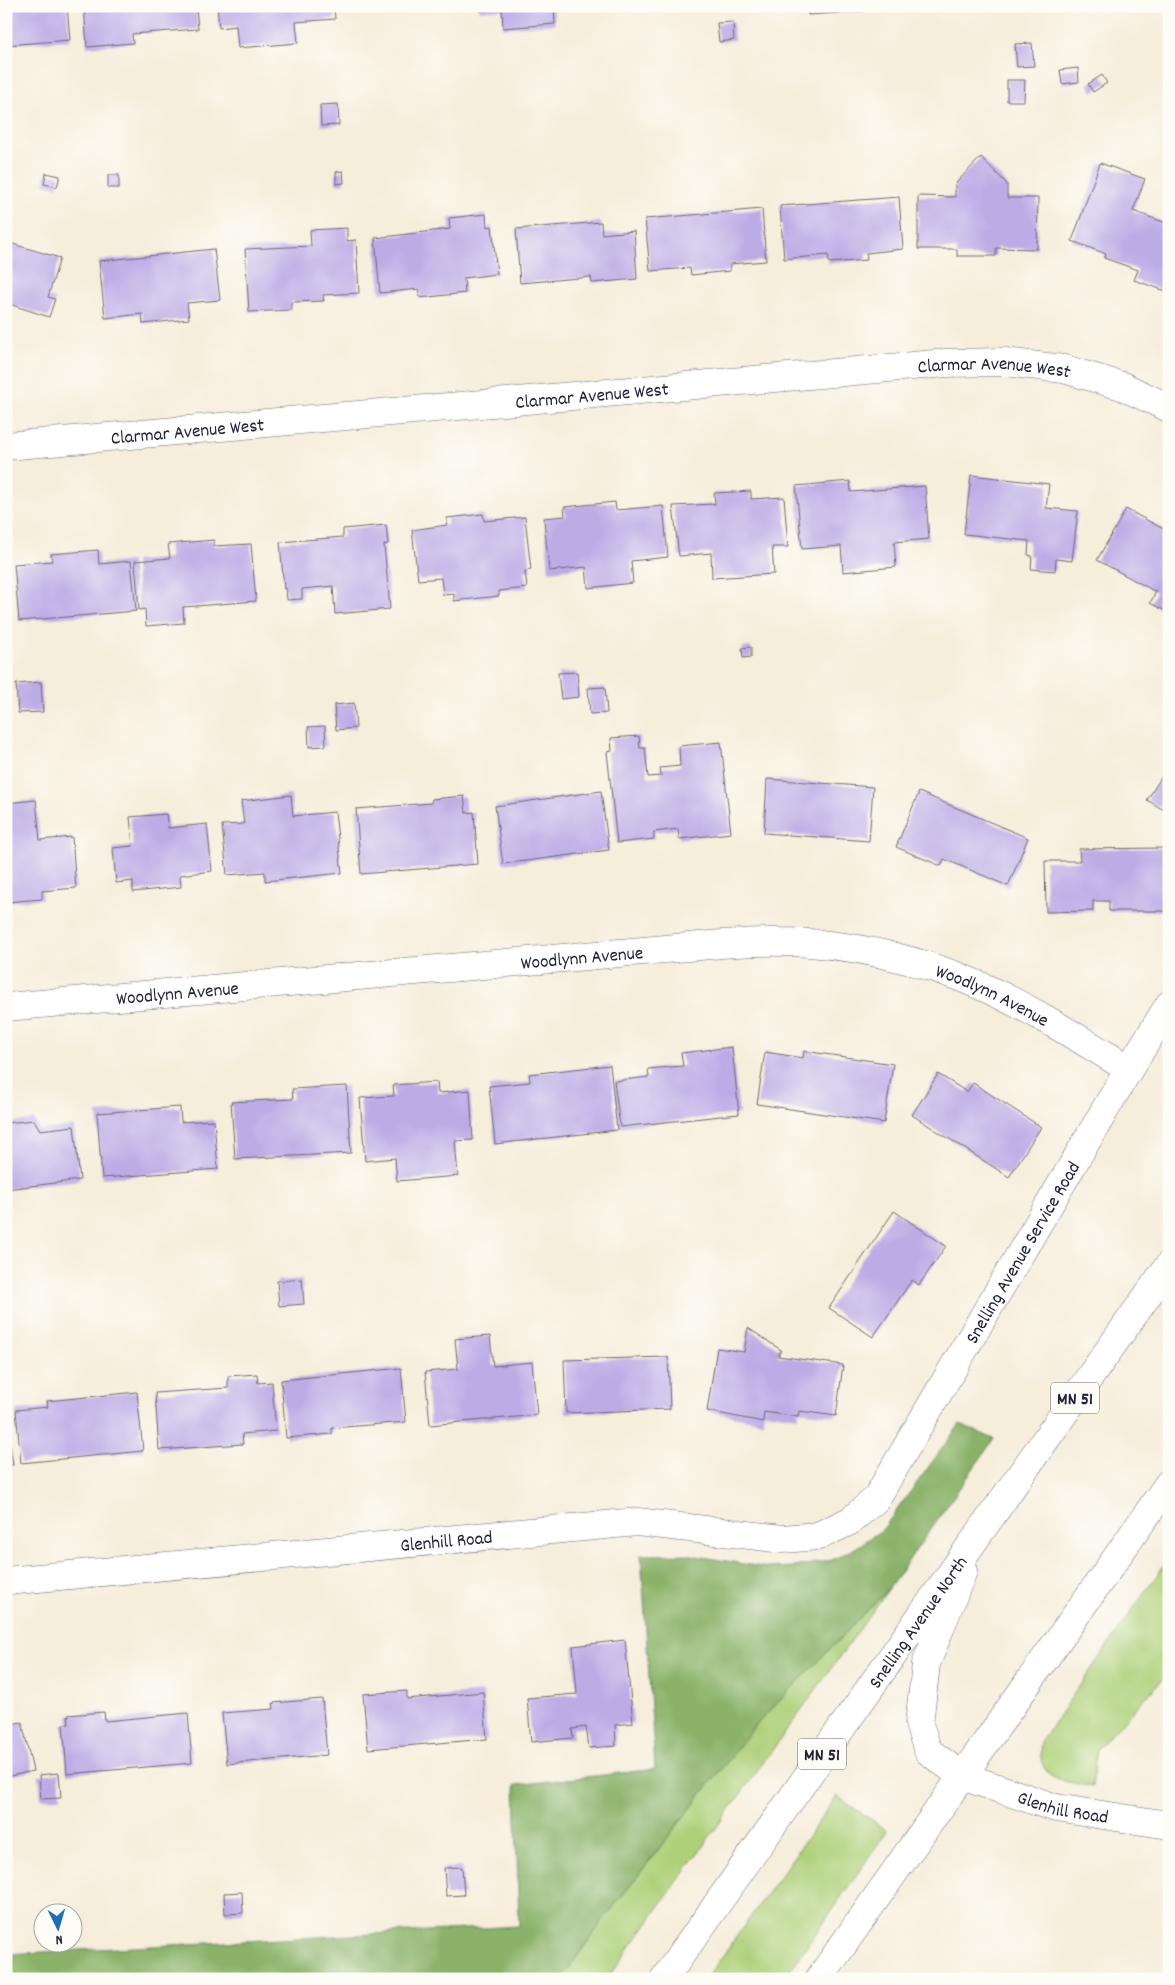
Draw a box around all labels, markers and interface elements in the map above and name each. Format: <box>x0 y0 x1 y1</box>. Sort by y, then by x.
street label: Clarmar Avenue West <box>917 352 1073 387</box>
street label: Clarmar Avenue West <box>514 378 670 418</box>
street label: Clarmar Avenue West <box>110 413 265 454</box>
street label: Woodlynn Avenue <box>520 941 645 979</box>
street label: Woodlynn Avenue <box>931 959 1053 1035</box>
street label: Woodlynn Avenue <box>115 977 240 1014</box>
street label: Snelling Avenue Service Road <box>960 1158 1089 1350</box>
road number: MN 51 <box>1051 1382 1099 1414</box>
street label: Glenhill Road <box>399 1526 494 1561</box>
street label: Snelling Avenue North <box>864 1552 976 1695</box>
road number: MN 51 <box>798 1738 846 1770</box>
street label: Glenhill Road <box>1013 1786 1110 1833</box>
north arrow <box>32 1902 82 1952</box>
text: N <box>55 1929 63 1949</box>

